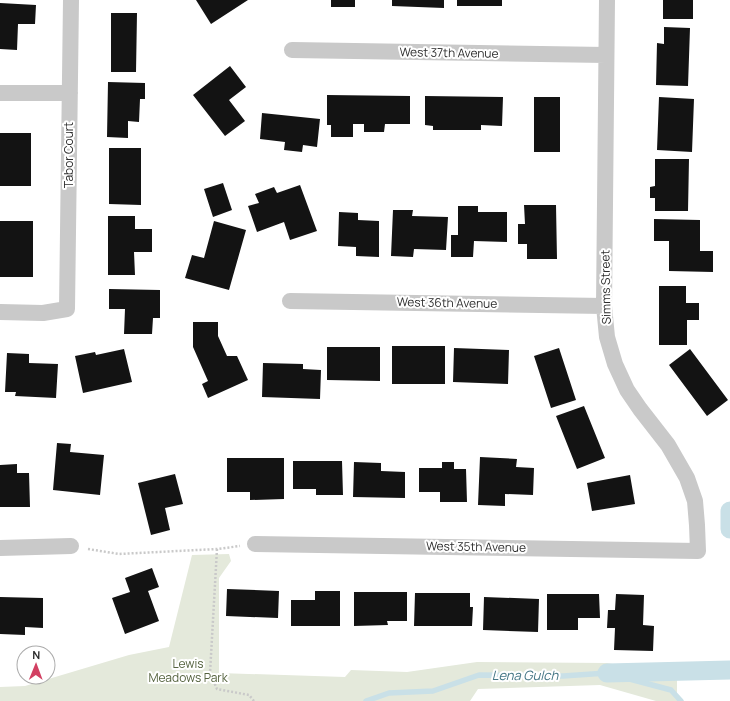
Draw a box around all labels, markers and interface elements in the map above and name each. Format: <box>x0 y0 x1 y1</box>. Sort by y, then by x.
street label: West 37th Avenue <box>399 43 499 62</box>
street label: Tabor Court <box>60 122 77 188</box>
street label: Simms Street <box>596 249 615 324</box>
street label: West 36th Avenue <box>397 293 497 312</box>
street label: West 35th Avenue <box>426 537 526 556</box>
north arrow <box>16 645 56 685</box>
text: N <box>32 647 40 662</box>
park label: Lewis Meadows Park <box>148 655 229 686</box>
water label: Lena Gulch <box>492 666 559 684</box>

